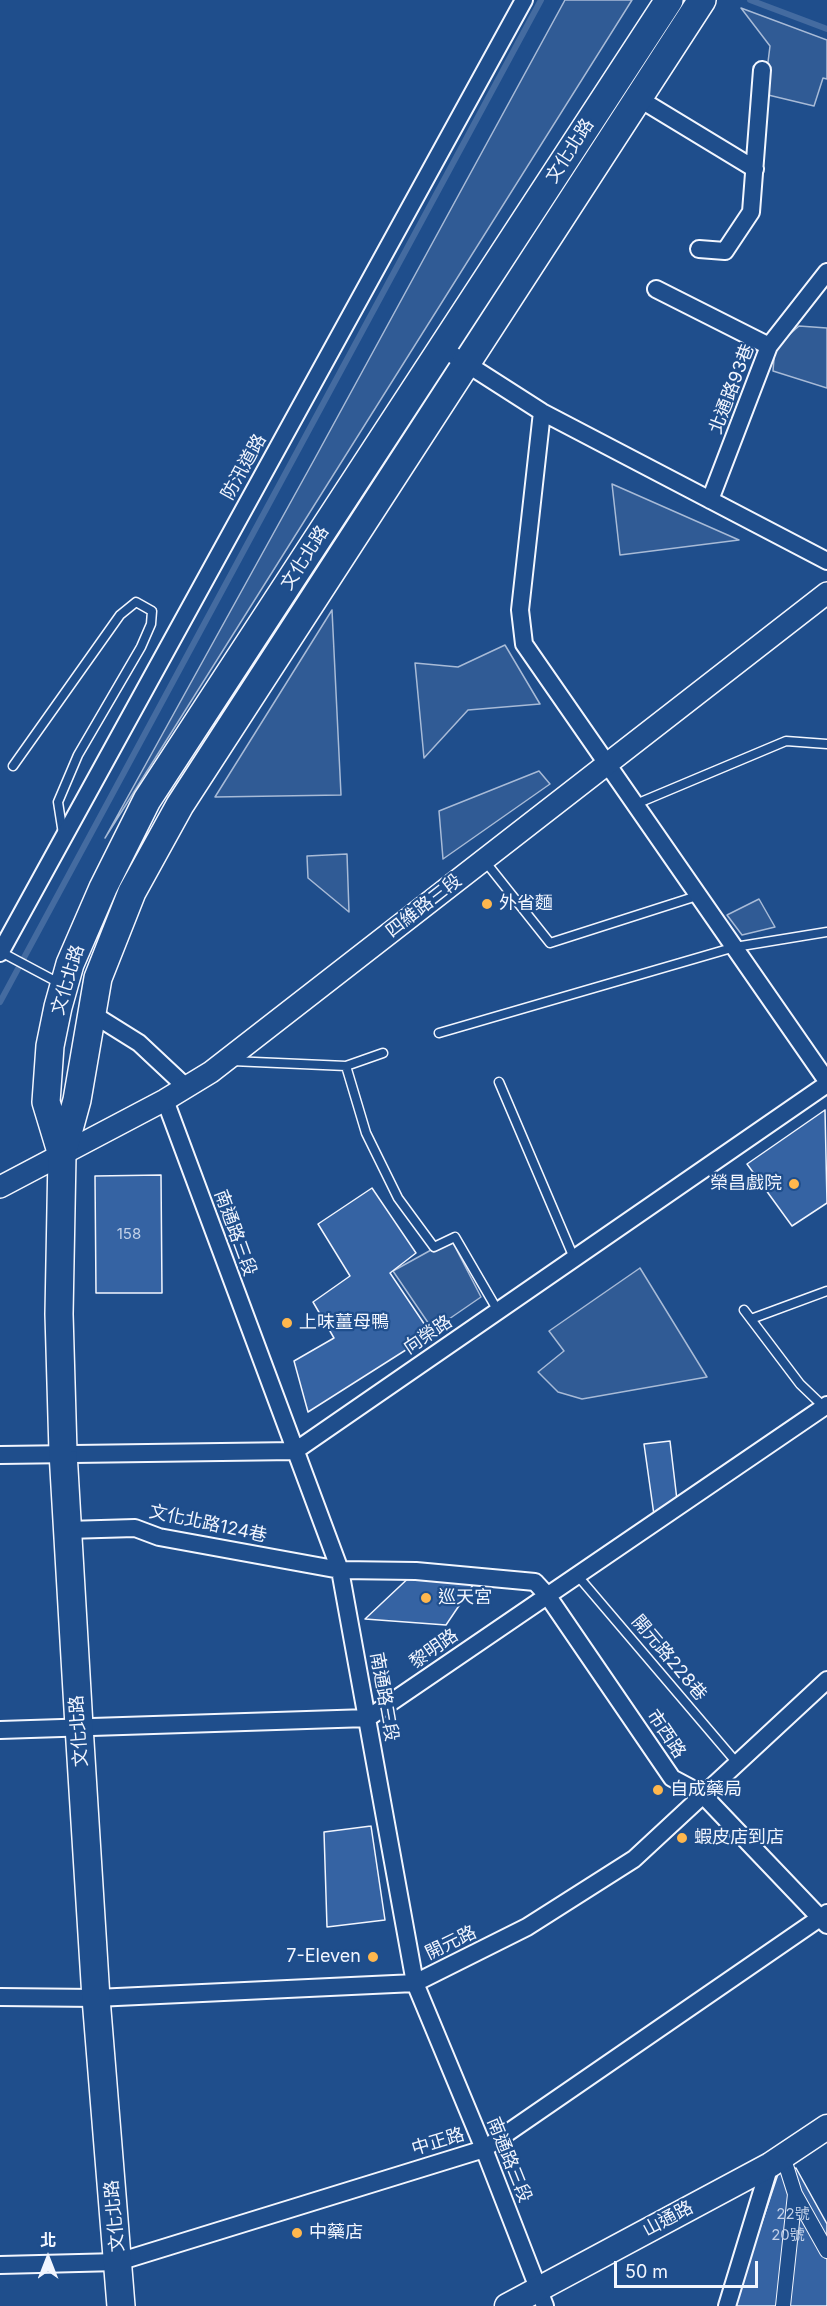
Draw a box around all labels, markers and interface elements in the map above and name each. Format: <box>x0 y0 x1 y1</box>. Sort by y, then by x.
street label: 文化北路 <box>541 115 599 187</box>
street label: 北通路93巷 <box>705 341 759 437</box>
street label: 防汛道路 <box>217 430 271 504</box>
street label: 文化北路 <box>276 522 334 594</box>
street label: 四維路三段 <box>382 870 466 942</box>
place label: 外省麵 <box>499 893 553 915</box>
marker: 外省麵 <box>480 897 494 911</box>
street label: 文化北路 <box>47 942 89 1018</box>
place label: 榮昌戲院 <box>710 1173 782 1195</box>
marker: 榮昌戲院 <box>787 1177 801 1191</box>
street label: 南通路三段 <box>209 1187 261 1279</box>
house number: 158 <box>117 1225 141 1243</box>
street label: 向榮路 <box>400 1311 456 1359</box>
place label: 上味薑母鴨 <box>299 1312 389 1334</box>
marker: 上味薑母鴨 <box>280 1316 294 1330</box>
street label: 文化北路124巷 <box>147 1501 269 1547</box>
place label: 巡天宮 <box>438 1587 492 1609</box>
marker: 巡天宮 <box>419 1591 433 1605</box>
street label: 開元路228巷 <box>627 1611 711 1705</box>
street label: 黎明路 <box>406 1625 462 1673</box>
street label: 南通路三段 <box>366 1651 402 1743</box>
street label: 文化北路 <box>66 1694 92 1768</box>
street label: 市西路 <box>642 1706 690 1762</box>
place label: 自成藥局 <box>670 1779 742 1801</box>
marker: 自成藥局 <box>651 1783 665 1797</box>
place label: 蝦皮店到店 <box>694 1827 784 1849</box>
marker: 蝦皮店到店 <box>675 1831 689 1845</box>
street label: 開元路 <box>422 1921 480 1965</box>
place label: 7-Eleven <box>286 1946 361 1968</box>
marker: 7-Eleven <box>366 1950 380 1964</box>
street label: 南通路三段 <box>482 2114 536 2206</box>
street label: 中正路 <box>409 2124 467 2160</box>
street label: 文化北路 <box>101 2179 129 2253</box>
street label: 山通路 <box>639 2197 697 2241</box>
house number: 22號 <box>776 2205 810 2223</box>
place label: 中藥店 <box>309 2222 363 2244</box>
marker: 中藥店 <box>290 2226 304 2240</box>
house number: 20號 <box>771 2226 805 2244</box>
north arrow <box>18 2228 78 2288</box>
text: 北 <box>40 2230 56 2250</box>
scale bar <box>617 2249 761 2287</box>
text: 50 m <box>625 2261 668 2282</box>

